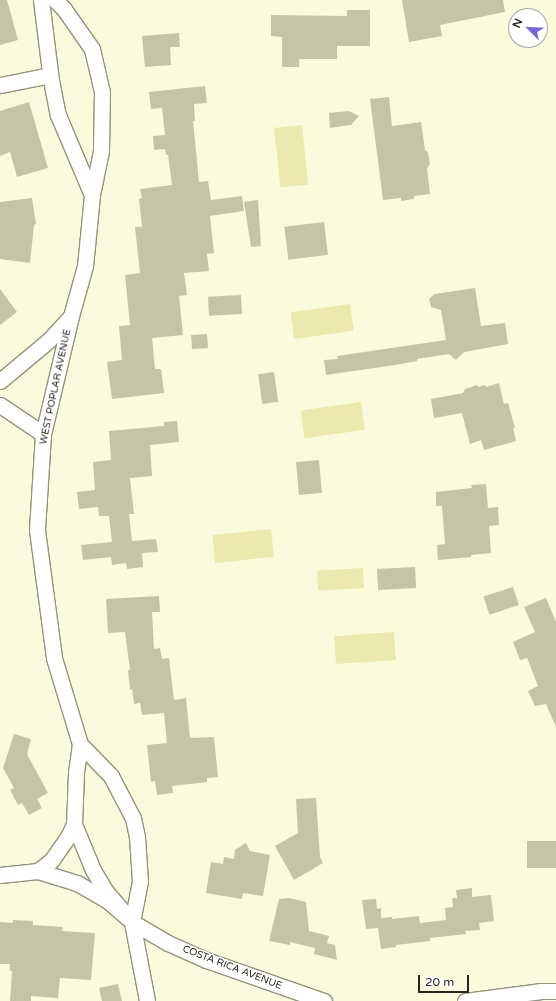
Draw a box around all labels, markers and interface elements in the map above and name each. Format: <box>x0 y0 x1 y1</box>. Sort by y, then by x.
north arrow <box>508 8 548 48</box>
text: N <box>510 17 525 30</box>
street label: WEST POPLAR AVENUE <box>38 328 74 446</box>
street label: COSTA RICA AVENUE <box>181 943 283 993</box>
scale bar <box>420 967 471 993</box>
text: 20 m <box>425 975 454 989</box>

